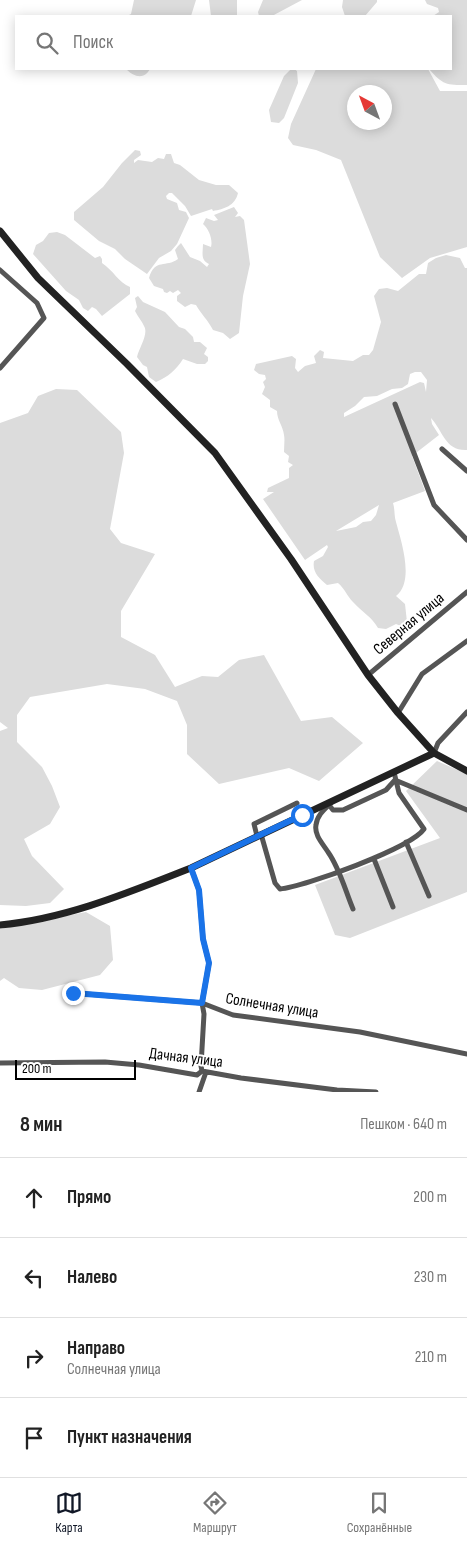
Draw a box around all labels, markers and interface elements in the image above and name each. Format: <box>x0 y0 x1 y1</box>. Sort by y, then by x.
search box <box>15 15 452 70</box>
icon: search <box>33 29 61 57</box>
text: Поиск <box>73 31 113 54</box>
north arrow <box>347 85 392 130</box>
street label: Северная улица <box>370 589 448 659</box>
route start <box>291 804 314 827</box>
route end <box>62 982 85 1005</box>
street label: Солнечная улица <box>224 989 320 1023</box>
street label: Дачная улица <box>148 1044 224 1072</box>
scale bar <box>15 1057 136 1080</box>
text: 200 m <box>22 1060 51 1077</box>
text: 8 мин <box>20 1112 62 1137</box>
text: Пешком · 640 m <box>360 1115 447 1134</box>
icon: ahead <box>20 1184 48 1212</box>
text: Прямо <box>67 1186 111 1209</box>
text: 200 m <box>413 1188 447 1207</box>
icon: left <box>20 1264 48 1292</box>
text: Налево <box>67 1266 117 1289</box>
text: 230 m <box>414 1268 447 1287</box>
text: Направо <box>67 1337 125 1360</box>
icon: right <box>20 1344 48 1372</box>
text: 210 m <box>415 1348 447 1367</box>
text: Солнечная улица <box>67 1360 161 1379</box>
icon: arrive <box>20 1424 48 1452</box>
text: Пункт назначения <box>67 1426 192 1449</box>
tab: Карта <box>55 1489 83 1536</box>
tab: Маршрут <box>193 1489 237 1536</box>
tab: Сохранённые <box>347 1489 412 1536</box>

